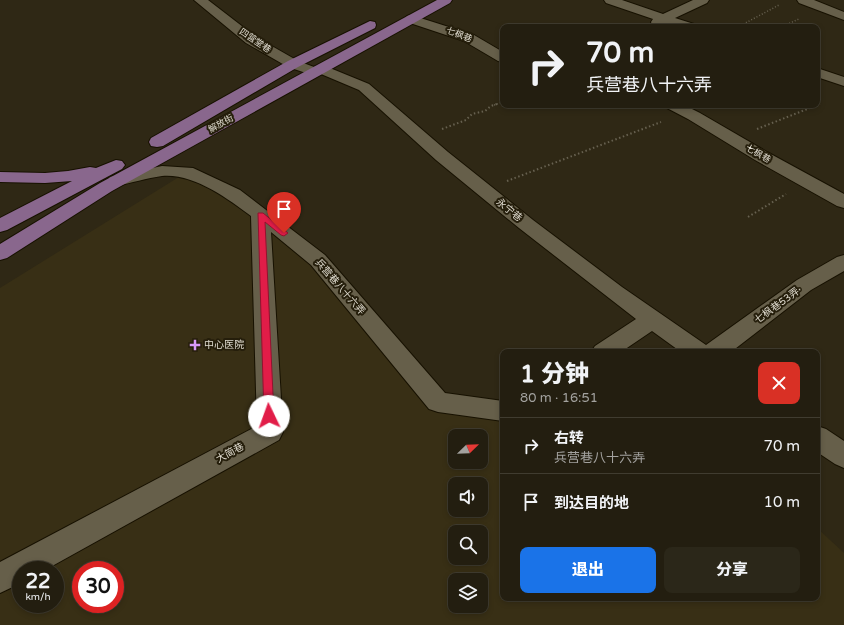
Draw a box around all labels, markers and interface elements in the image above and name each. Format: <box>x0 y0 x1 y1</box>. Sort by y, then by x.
street label: 七枫巷 <box>444 25 474 45</box>
street label: 四营堂巷 <box>237 26 273 56</box>
text: 70 m <box>586 36 654 70</box>
icon: right <box>520 40 572 92</box>
text: 兵营巷八十六弄 <box>586 74 712 96</box>
street label: 解放街 <box>207 113 235 135</box>
street label: 七枫巷 <box>744 142 772 166</box>
pin <box>267 192 301 233</box>
street label: 永宁巷 <box>494 196 524 224</box>
icon: arrive <box>273 198 295 220</box>
street label: 兵营巷八十六弄 <box>313 257 367 317</box>
street label: 七枫巷53弄· <box>752 284 804 326</box>
marker: 中心医院 <box>189 339 201 351</box>
place label: 中心医院 <box>204 339 244 351</box>
text: 1 分钟 <box>520 360 589 389</box>
button: close <box>758 362 800 404</box>
text: 80 m · 16:51 <box>520 390 598 406</box>
position arrow <box>248 395 290 437</box>
north arrow <box>448 429 488 469</box>
map controls <box>448 429 488 613</box>
text: 右转 <box>554 429 584 447</box>
icon: right <box>520 435 542 457</box>
text: 70 m <box>763 437 800 455</box>
street label: 大简巷 <box>214 441 246 465</box>
text: 兵营巷八十六弄 <box>554 450 645 466</box>
button: sound <box>448 477 488 517</box>
icon: arrive <box>520 491 542 513</box>
text: 10 m <box>763 493 800 511</box>
text: 到达目的地 <box>554 494 629 512</box>
button: search <box>448 525 488 565</box>
button: 退出 <box>520 547 656 593</box>
button: 分享 <box>664 547 800 593</box>
speed limit sign: 30 <box>72 561 124 613</box>
text: 22 <box>25 570 51 594</box>
button: layers <box>448 573 488 613</box>
text: km/h <box>25 591 51 603</box>

